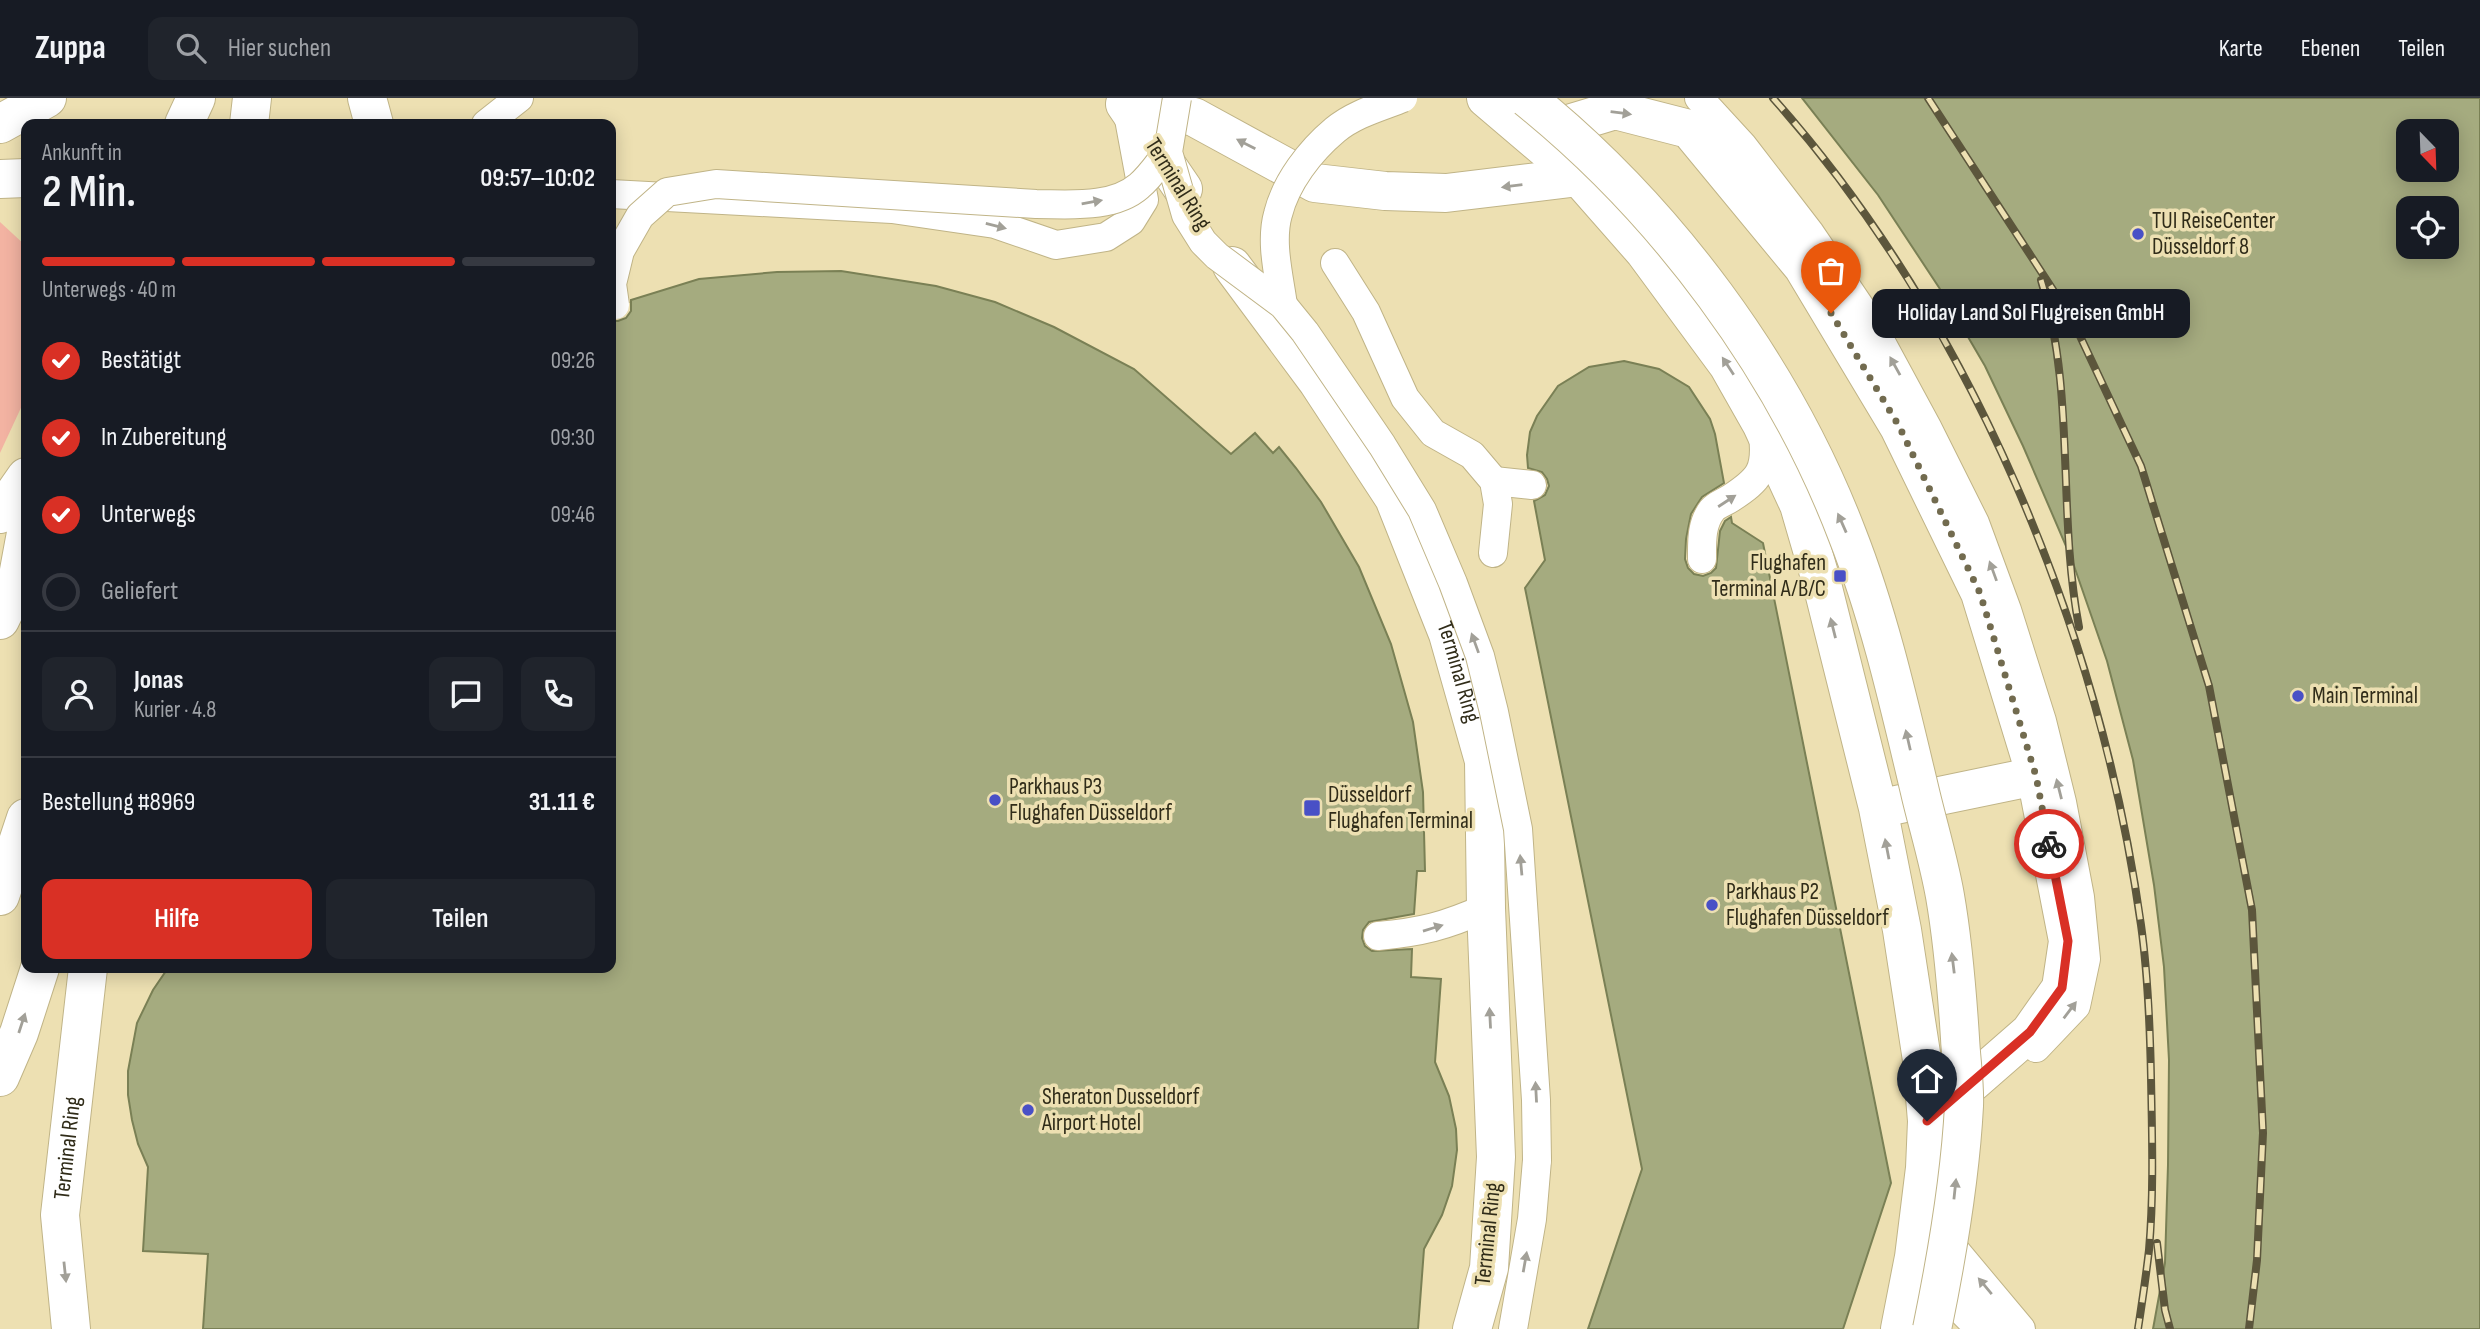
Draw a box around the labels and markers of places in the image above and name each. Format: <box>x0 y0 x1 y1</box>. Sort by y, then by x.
place label: TUI ReiseCenter Düsseldorf 8 <box>2152 207 2276 261</box>
marker: TUI ReiseCenter Düsseldorf 8 <box>2130 226 2146 242</box>
pin <box>1801 241 1861 313</box>
callout: Holiday Land Sol Flugreisen GmbH <box>1873 288 2192 338</box>
place label: Flughafen Terminal A/B/C <box>1711 549 1826 603</box>
marker: Flughafen Terminal A/B/C <box>1832 568 1848 584</box>
place label: Main Terminal <box>2312 682 2418 710</box>
marker: Main Terminal <box>2290 688 2306 704</box>
place label: Parkhaus P3 Flughafen Düsseldorf <box>1009 773 1172 827</box>
place label: Düsseldorf Flughafen Terminal <box>1328 781 1473 835</box>
marker: Parkhaus P3 Flughafen Düsseldorf <box>987 792 1003 808</box>
marker: Düsseldorf Flughafen Terminal <box>1302 798 1322 818</box>
place label: Parkhaus P2 Flughafen Düsseldorf <box>1726 878 1889 932</box>
marker: Parkhaus P2 Flughafen Düsseldorf <box>1704 897 1720 913</box>
pin <box>1897 1049 1957 1121</box>
place label: Sheraton Dusseldorf Airport Hotel <box>1041 1083 1200 1137</box>
marker: Sheraton Dusseldorf Airport Hotel <box>1020 1102 1036 1118</box>

